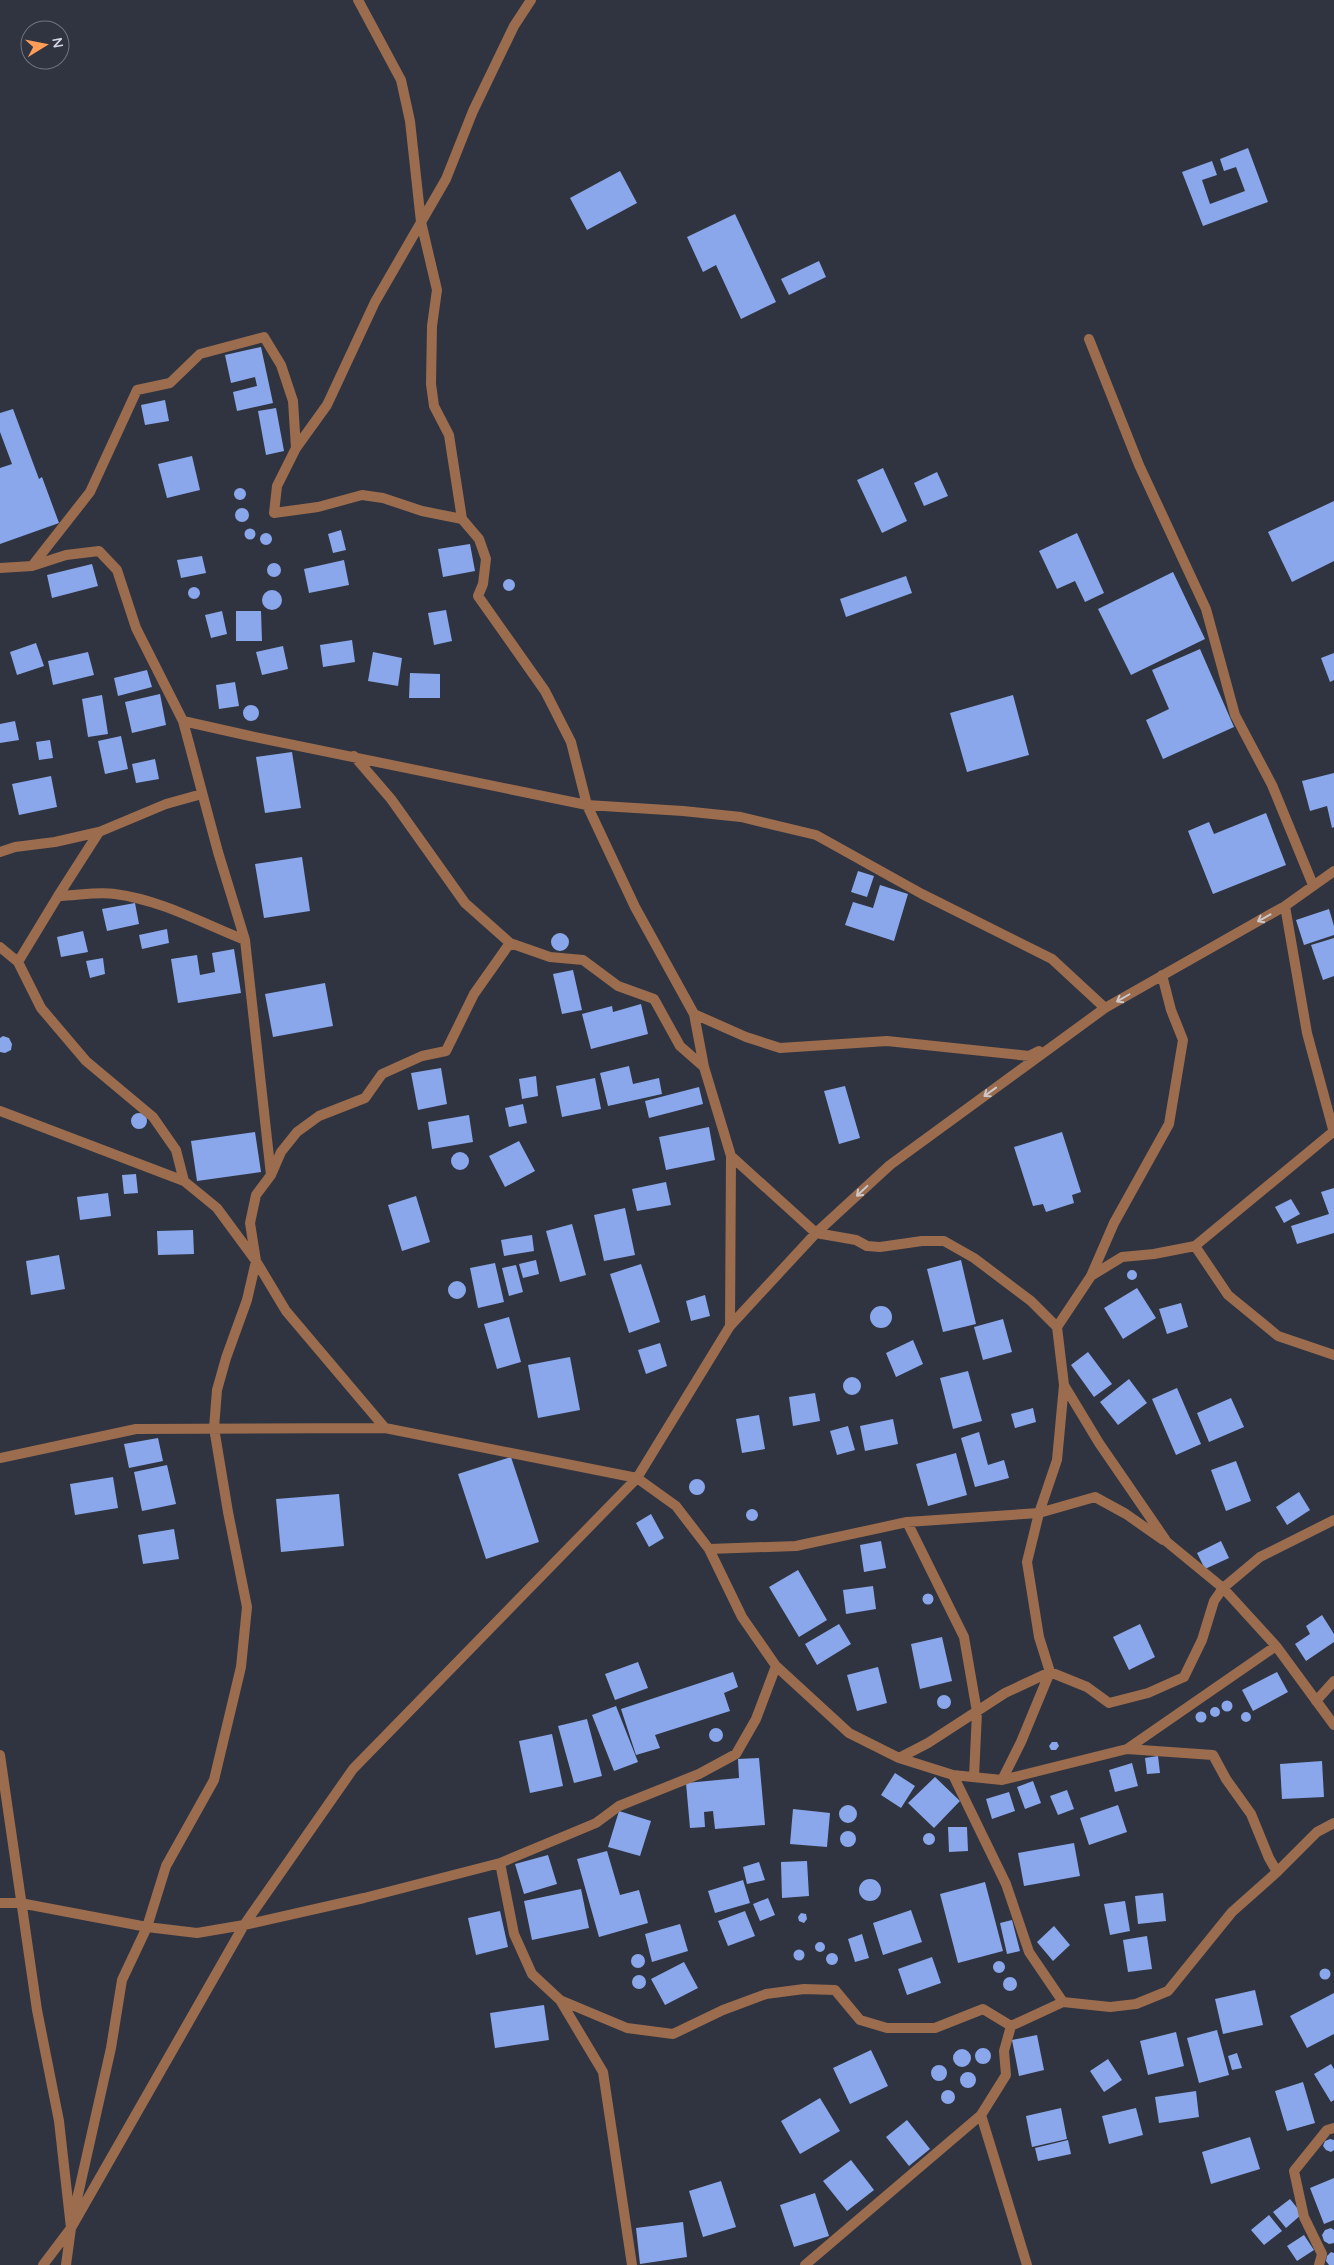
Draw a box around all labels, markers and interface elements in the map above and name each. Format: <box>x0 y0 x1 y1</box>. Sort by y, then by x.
north arrow <box>20 20 70 70</box>
text: N <box>48 36 68 49</box>
one-way arrow <box>1258 913 1272 923</box>
one-way arrow <box>1116 993 1130 1003</box>
one-way arrow <box>984 1086 997 1097</box>
one-way arrow <box>856 1185 868 1197</box>

